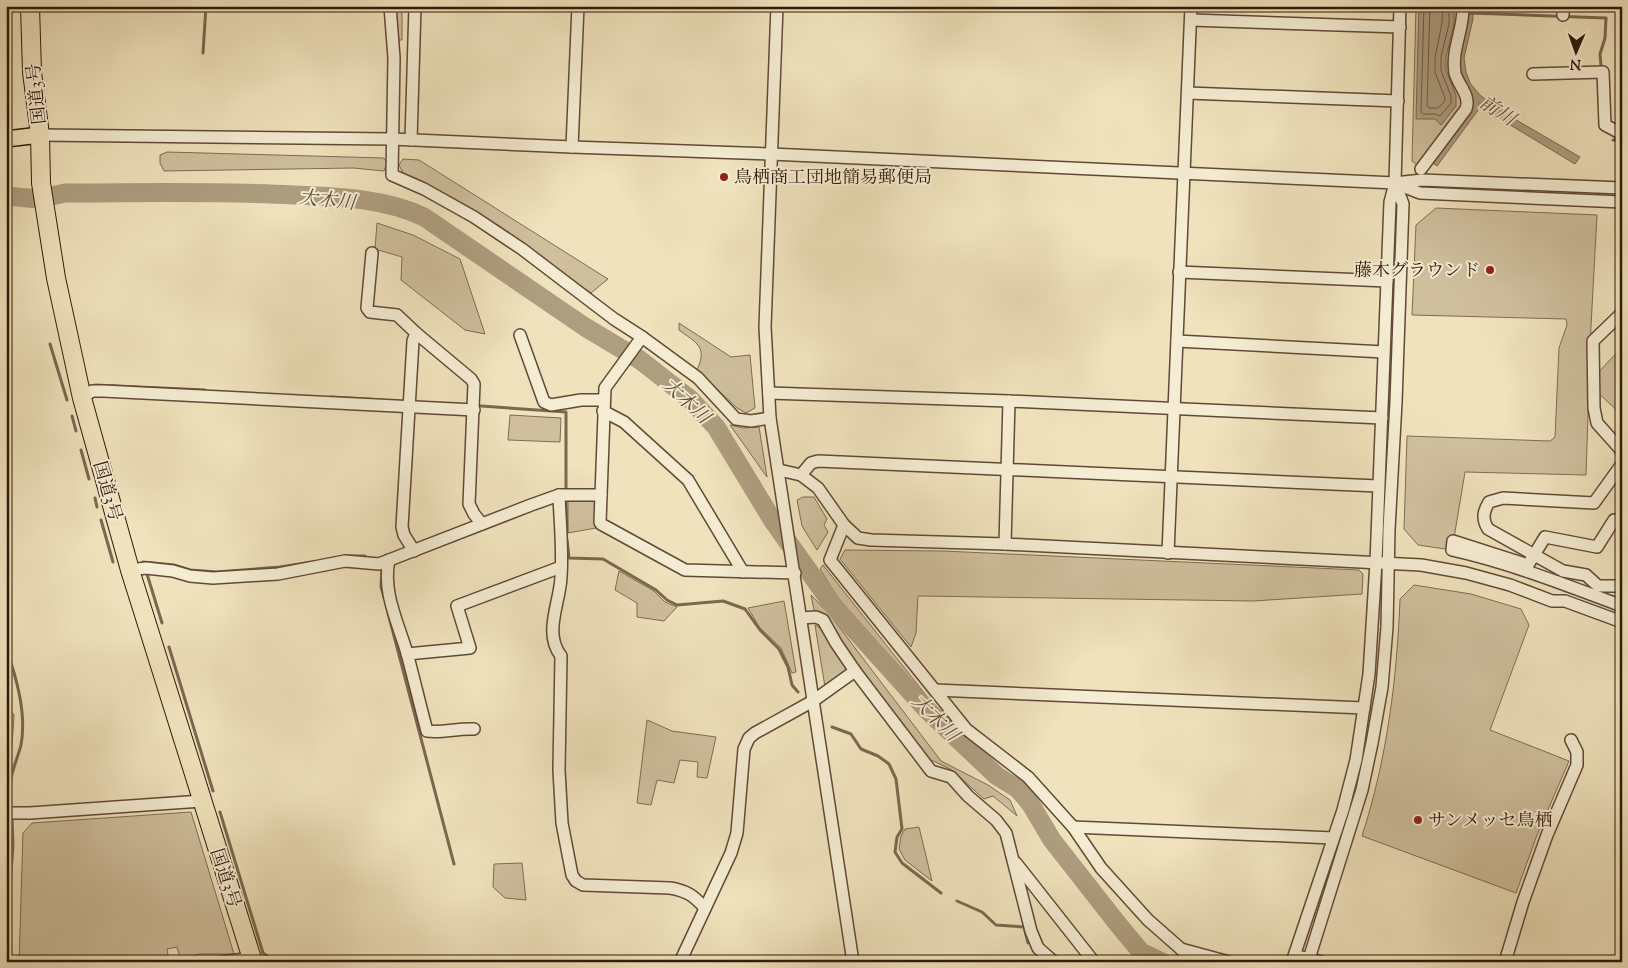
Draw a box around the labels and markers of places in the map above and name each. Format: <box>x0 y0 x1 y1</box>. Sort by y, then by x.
place label: 鳥栖商工団地簡易郵便局 <box>734 166 932 192</box>
marker: 鳥栖商工団地簡易郵便局 <box>718 171 730 183</box>
place label: 藤木グラウンド <box>1354 259 1480 285</box>
marker: 藤木グラウンド <box>1484 264 1496 276</box>
place label: サンメッセ鳥栖 <box>1428 809 1553 835</box>
marker: サンメッセ鳥栖 <box>1412 814 1424 826</box>

